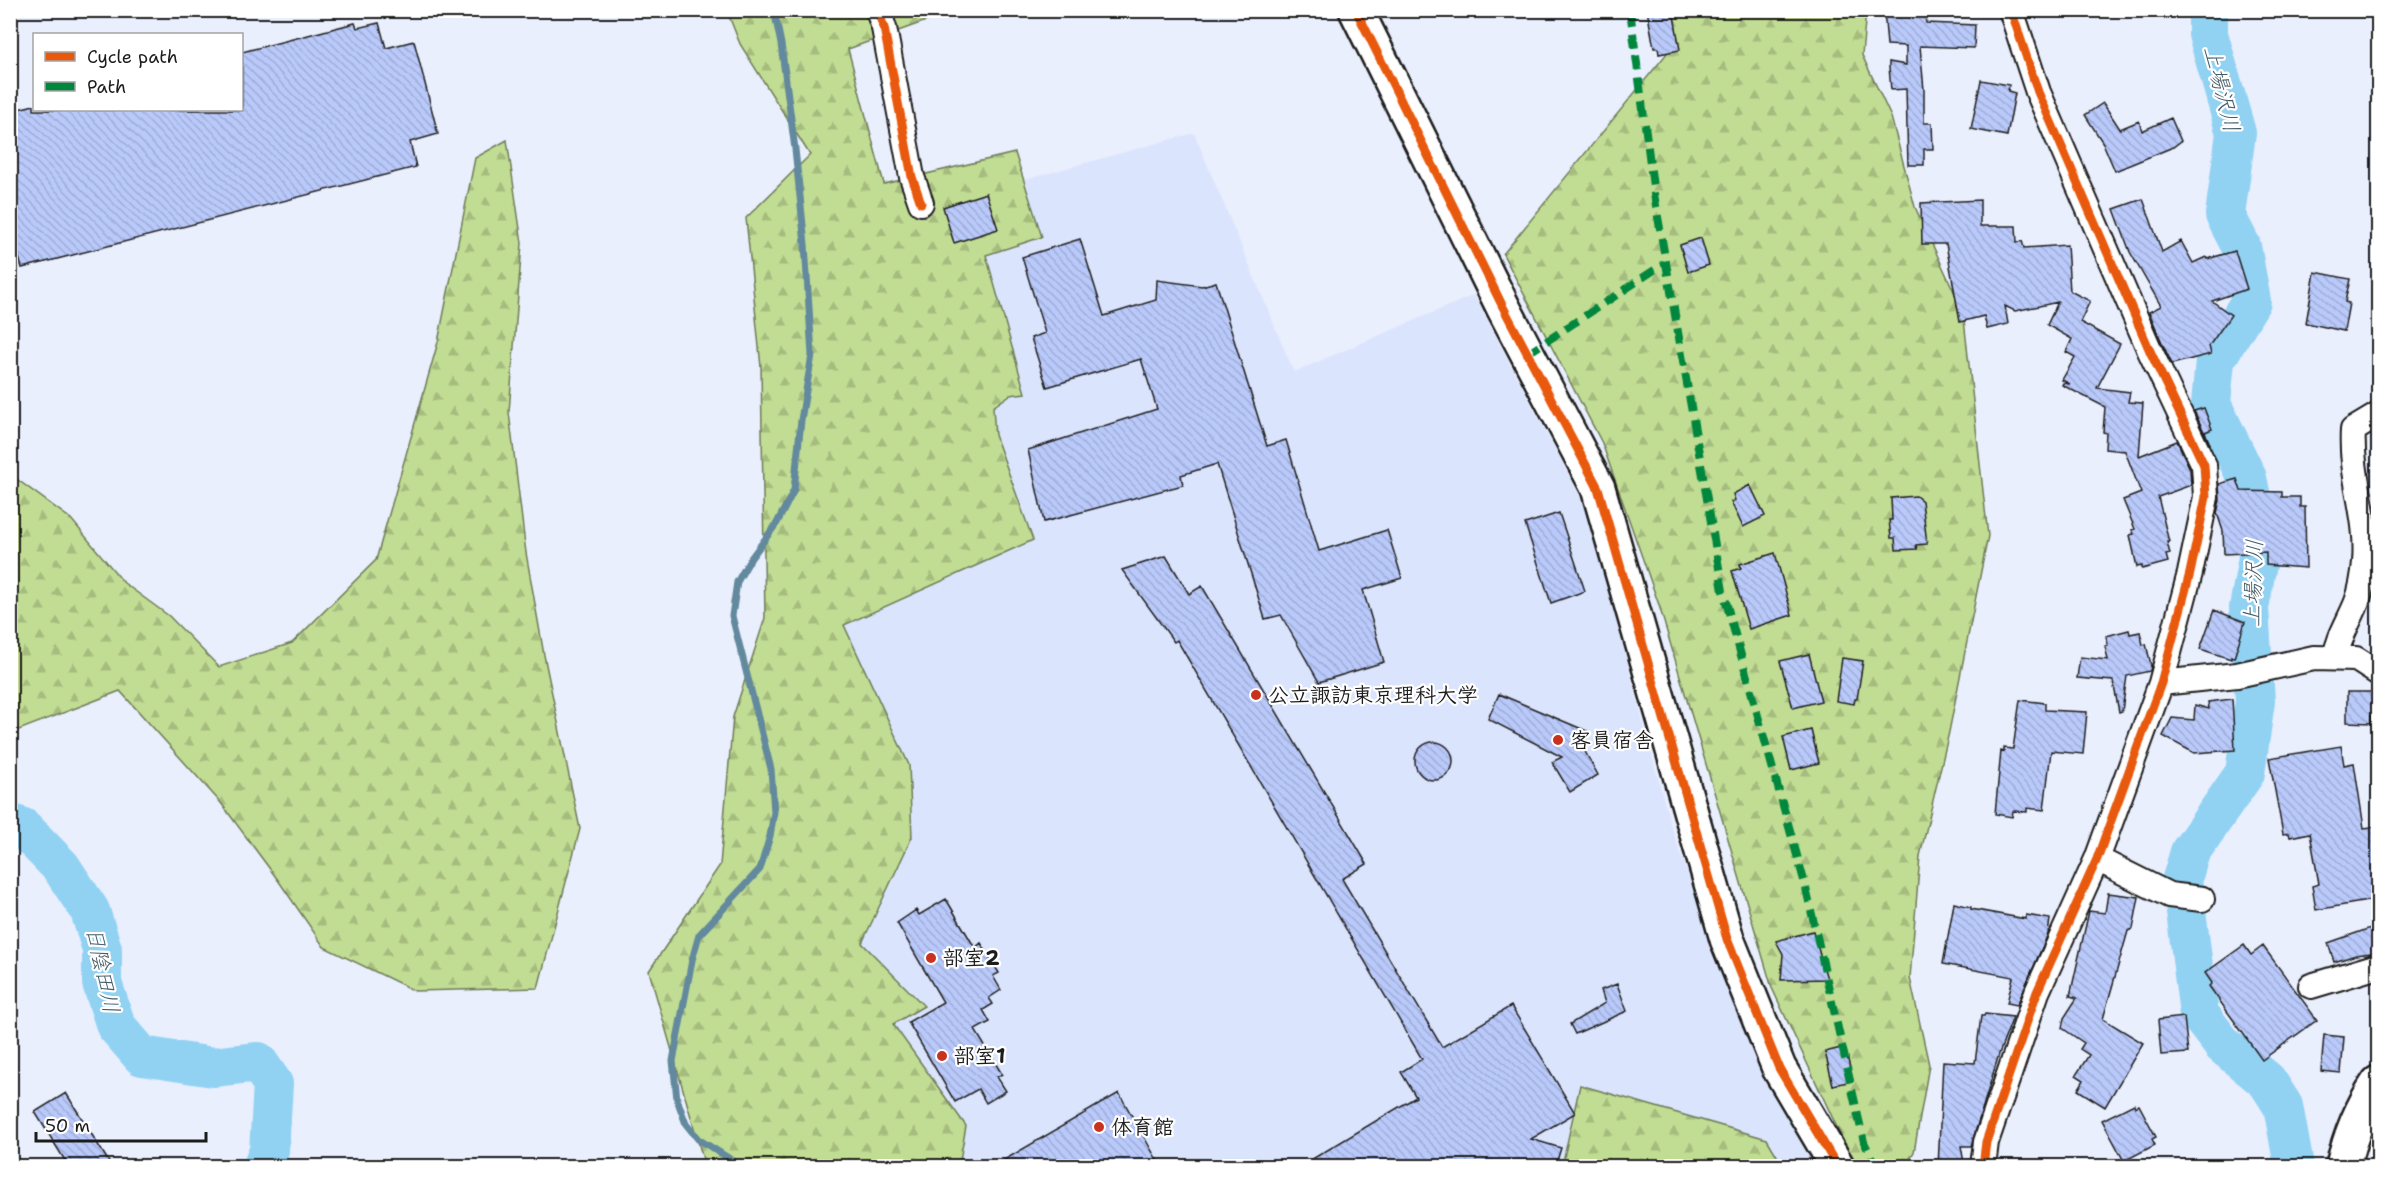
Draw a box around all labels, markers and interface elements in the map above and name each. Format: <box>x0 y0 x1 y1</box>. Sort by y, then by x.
legend <box>33 33 243 111</box>
water label: 上場沢川 <box>2197 43 2247 135</box>
text: Cycle path <box>87 45 178 69</box>
text: Path <box>87 75 126 99</box>
water label: 上場沢川 <box>2237 539 2269 627</box>
place label: 公立諏訪東京理科大学 <box>1268 681 1478 709</box>
marker: 公立諏訪東京理科大学 <box>1249 688 1263 702</box>
place label: 客員宿舎 <box>1570 726 1654 754</box>
marker: 客員宿舎 <box>1551 733 1565 747</box>
water label: 日陰田川 <box>80 924 126 1016</box>
place label: 部室2 <box>943 944 1000 972</box>
marker: 部室2 <box>924 951 938 965</box>
place label: 部室1 <box>954 1042 1006 1070</box>
marker: 部室1 <box>935 1049 949 1063</box>
scale bar <box>36 1105 206 1143</box>
place label: 体育館 <box>1111 1113 1174 1141</box>
text: 50 m <box>45 1114 90 1138</box>
marker: 体育館 <box>1092 1120 1106 1134</box>

